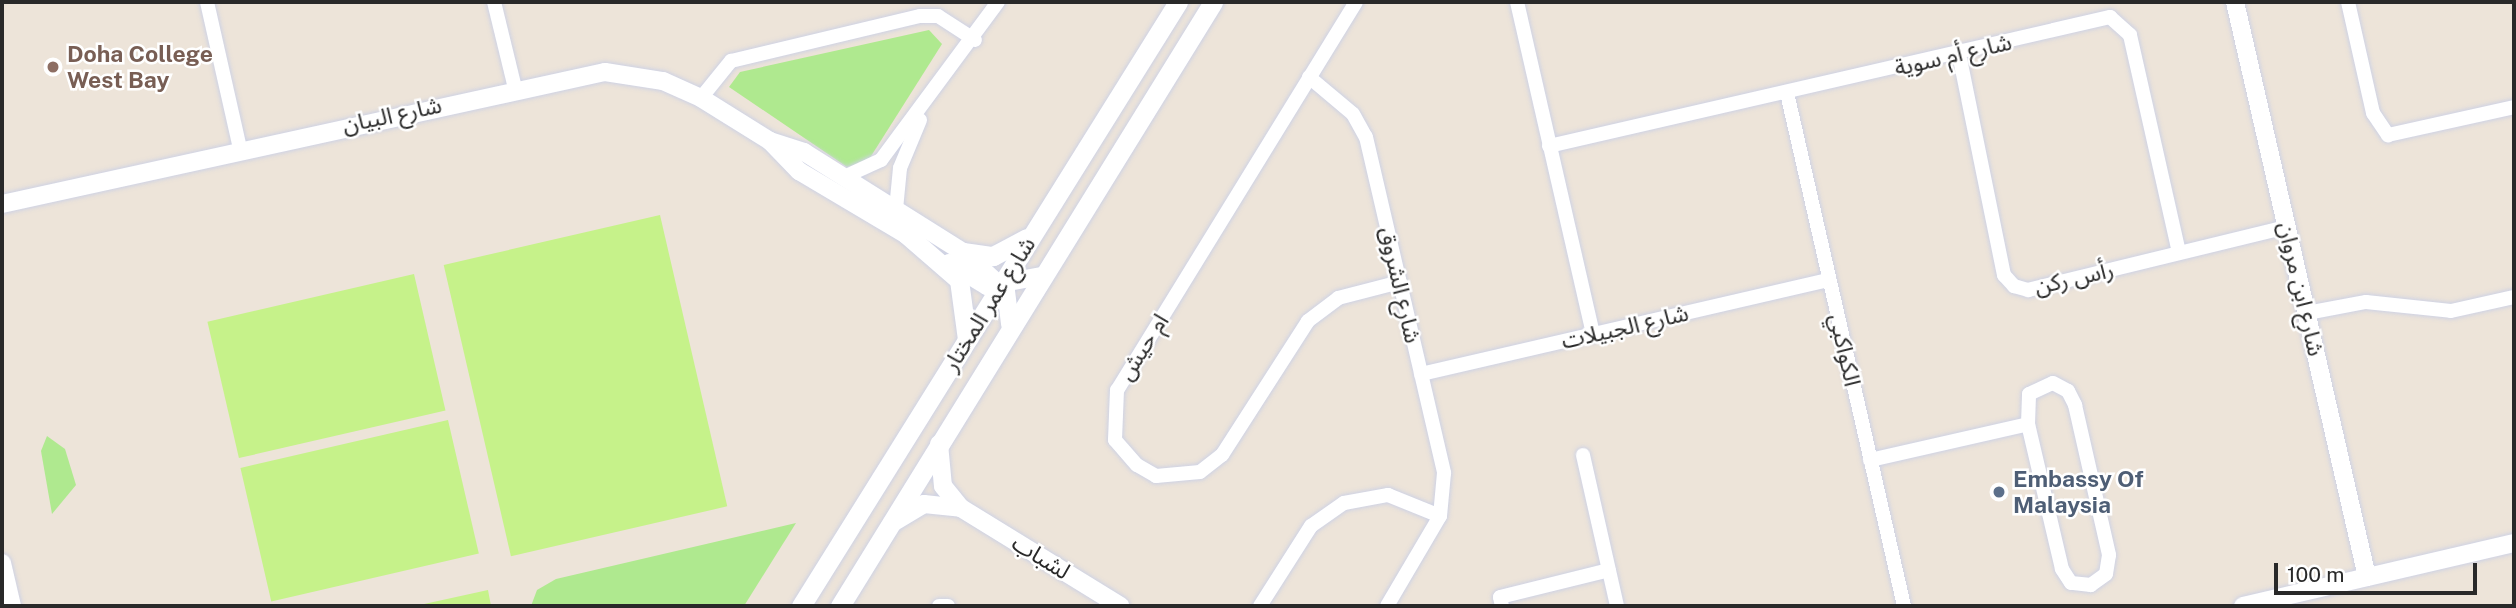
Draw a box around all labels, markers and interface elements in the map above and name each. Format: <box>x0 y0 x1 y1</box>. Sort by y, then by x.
street label: شارع أم سوية <box>1892 28 2014 82</box>
place label: Doha College West Bay <box>67 40 213 94</box>
marker: Doha College West Bay <box>45 59 61 75</box>
street label: شارع البيان <box>340 91 444 139</box>
street label: شارع ابن مروان <box>2272 219 2330 359</box>
street label: شارع الشروق <box>1373 224 1427 346</box>
street label: شارع عمر المختار <box>937 232 1041 376</box>
street label: رأس ركن <box>2032 256 2116 300</box>
street label: شارع الجبيلات <box>1559 299 1691 355</box>
street label: ام حيش <box>1112 309 1174 385</box>
street label: الكواكبي <box>1823 311 1867 389</box>
place label: Embassy Of Malaysia <box>2013 465 2144 519</box>
marker: Embassy Of Malaysia <box>1991 484 2007 500</box>
street label: لشباب <box>1007 529 1075 585</box>
scale bar <box>2278 548 2481 592</box>
text: 100 m <box>2287 562 2344 587</box>

